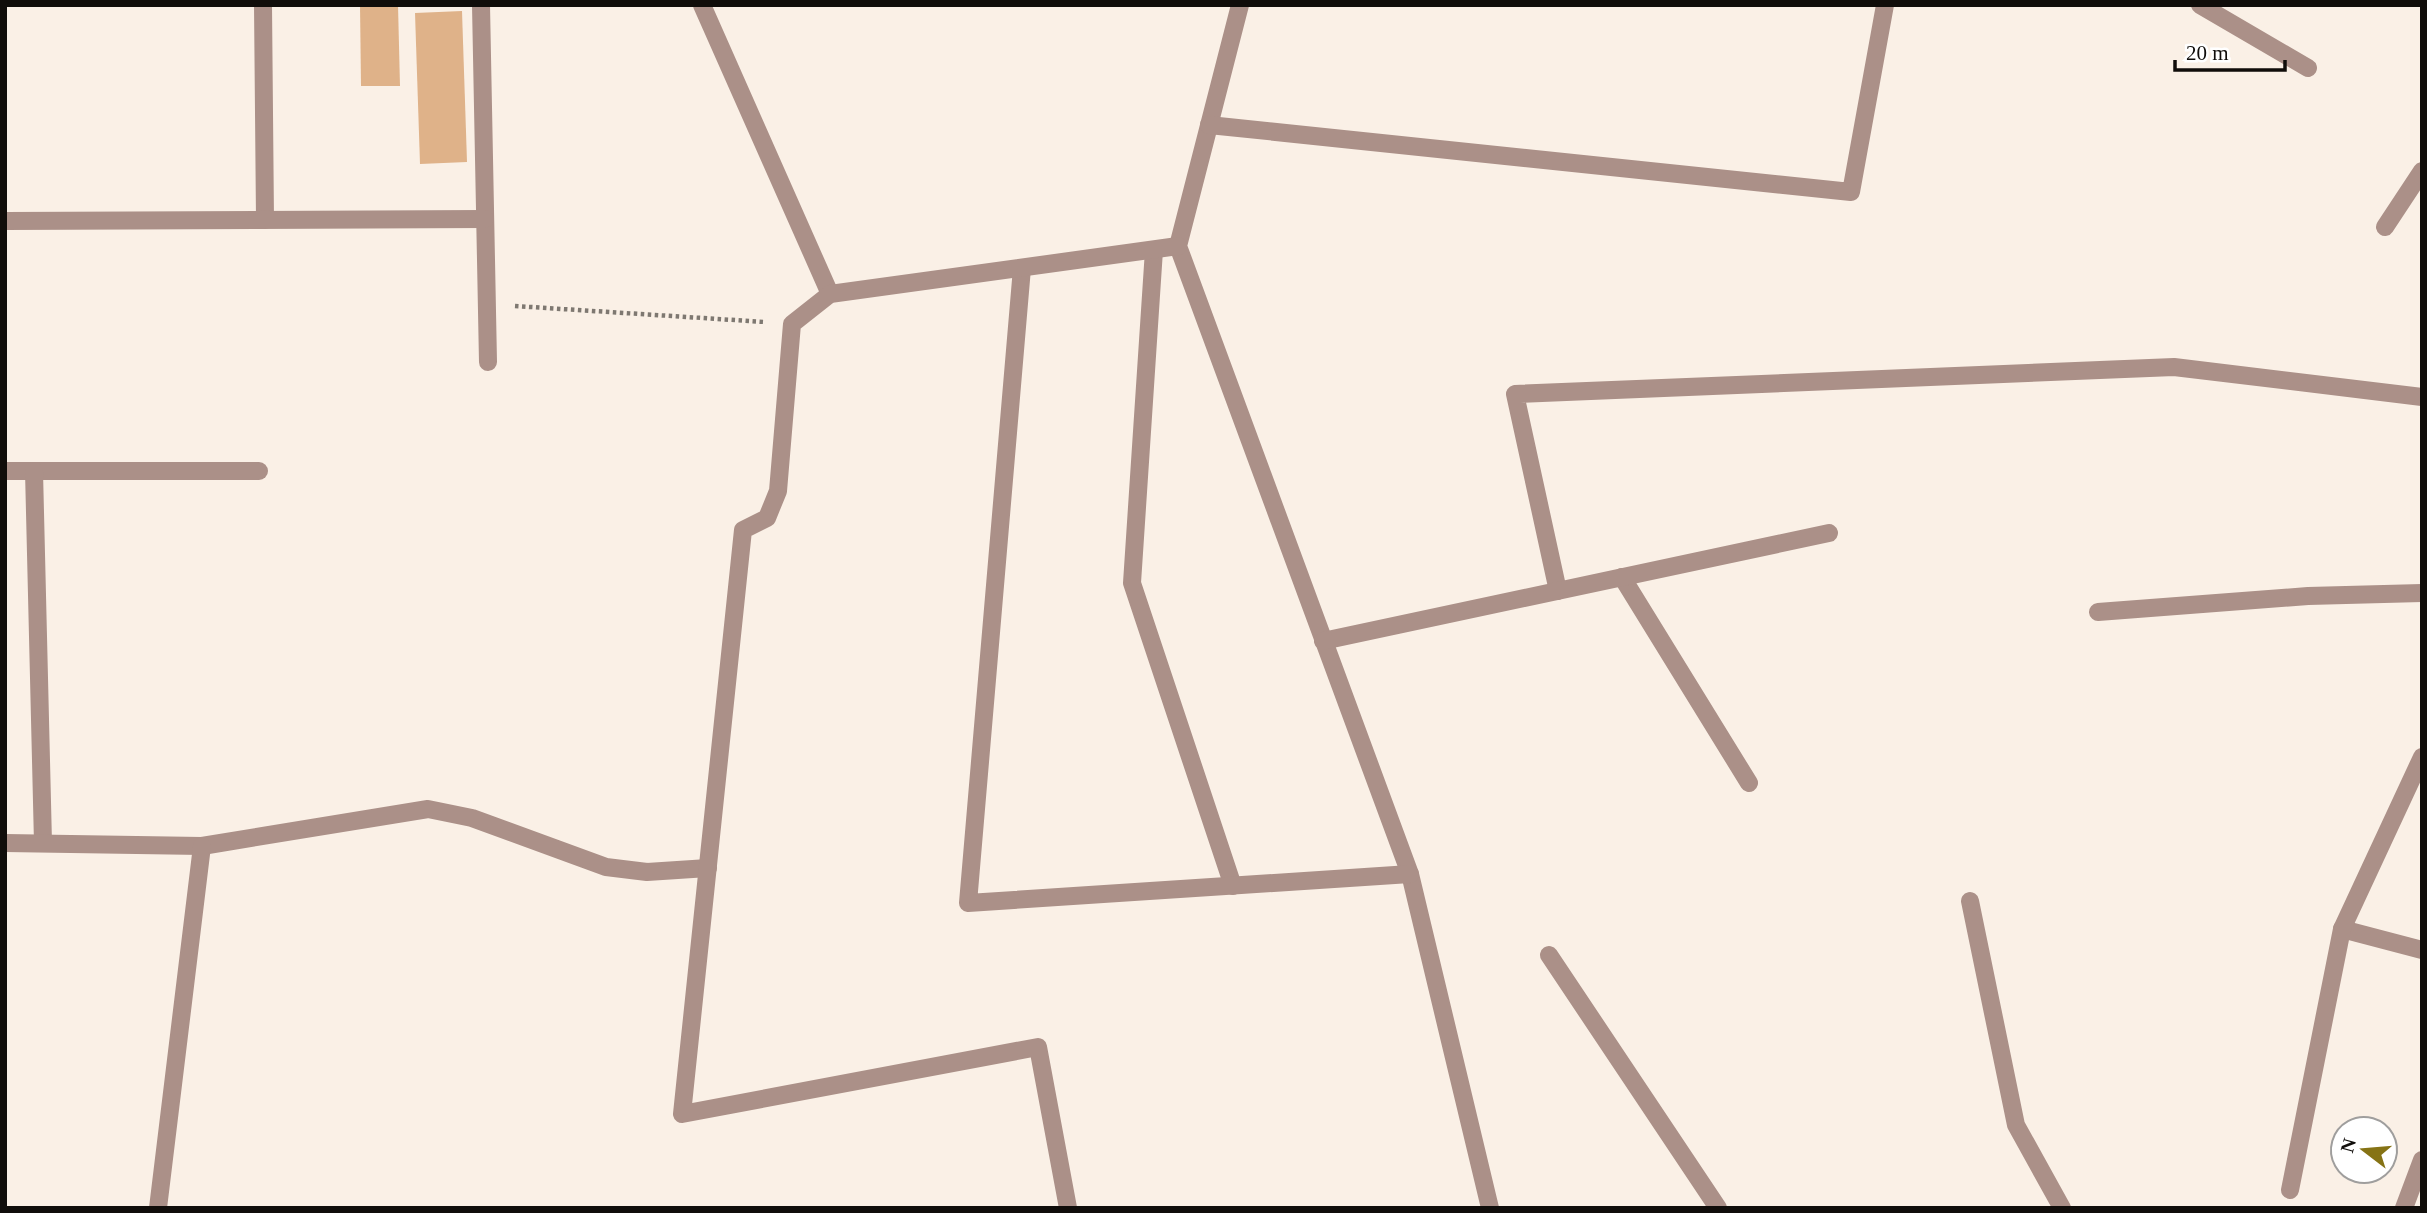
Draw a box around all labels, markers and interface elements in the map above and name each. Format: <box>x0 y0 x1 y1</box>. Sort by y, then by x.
scale bar <box>2175 28 2285 72</box>
text: 20 m <box>2186 41 2229 65</box>
north arrow <box>2329 1115 2399 1185</box>
text: N <box>2336 1136 2360 1155</box>

